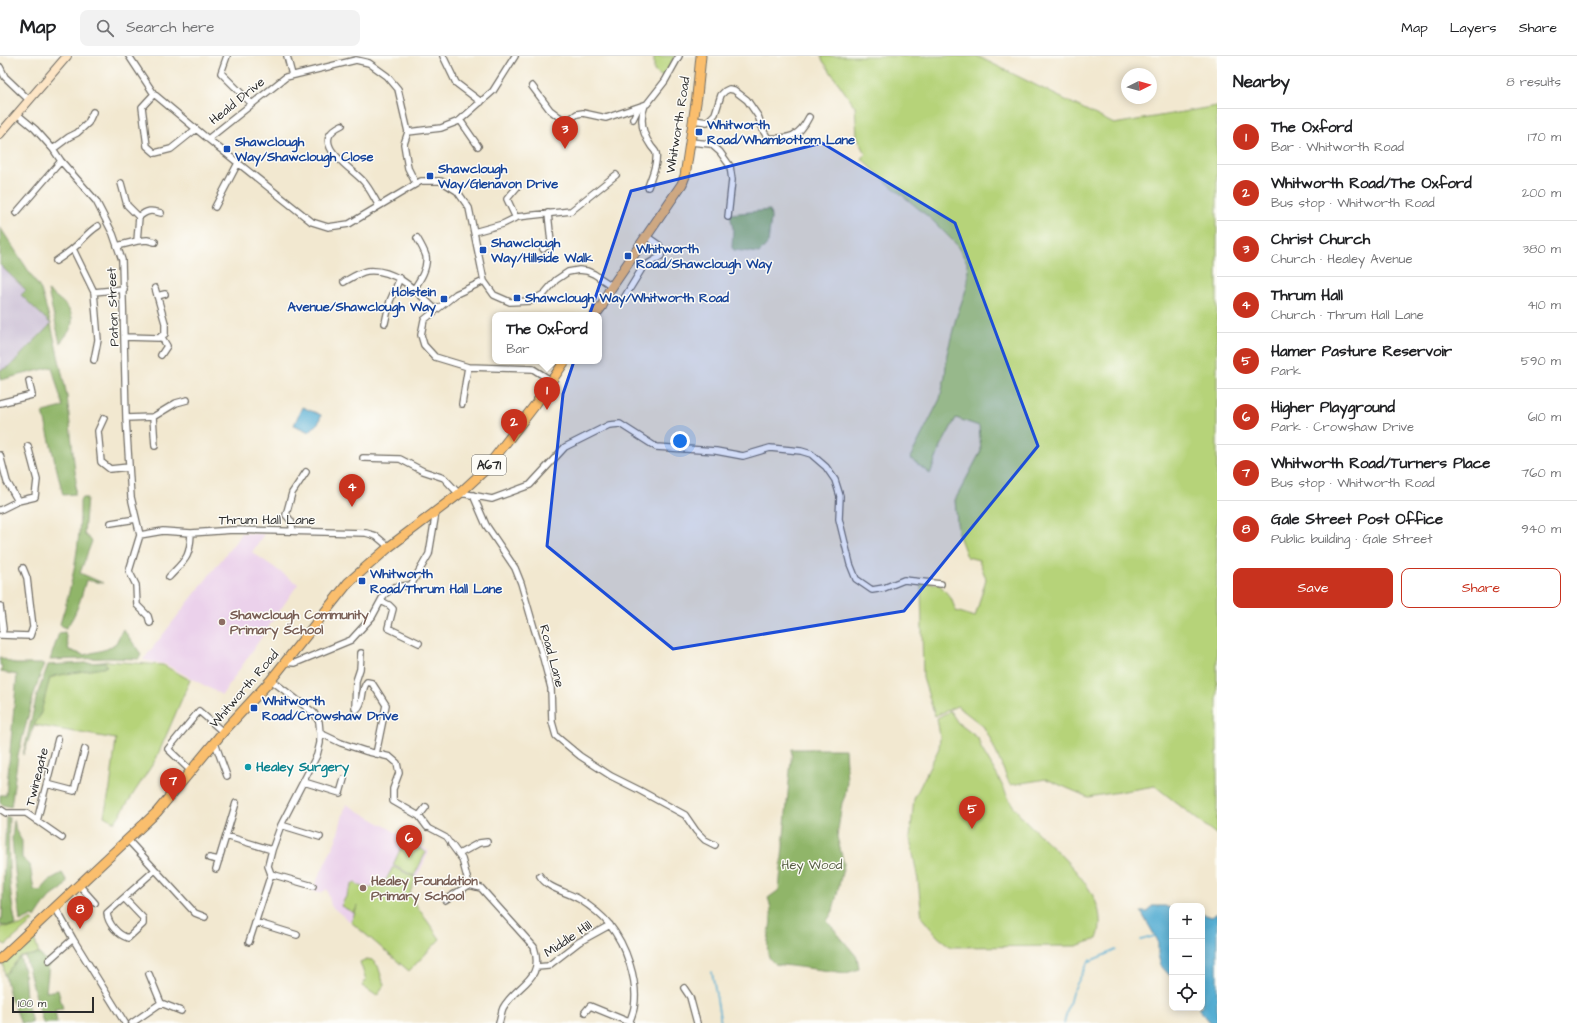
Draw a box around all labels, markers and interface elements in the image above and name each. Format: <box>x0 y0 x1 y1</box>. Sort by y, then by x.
search box <box>80 10 360 46</box>
text: Map <box>20 14 56 41</box>
icon: search <box>94 17 116 39</box>
text: Search here <box>126 17 215 38</box>
text: Map <box>1401 18 1428 38</box>
text: Layers <box>1450 18 1497 38</box>
text: Share <box>1519 18 1557 38</box>
north arrow <box>1121 68 1157 104</box>
text: Nearby <box>1233 70 1290 94</box>
street label: Heald Drive <box>205 73 269 129</box>
text: 8 results <box>1506 73 1561 91</box>
street label: Whitworth Road <box>661 75 695 175</box>
pin: 3 <box>552 116 578 149</box>
place label: Whitworth Road/Whambottom Lane <box>706 116 855 149</box>
text: The Oxford <box>1271 117 1352 138</box>
marker: Whitworth Road/Whambottom Lane <box>694 127 704 137</box>
text: 1 <box>1245 128 1247 146</box>
text: 170 m <box>1528 128 1561 146</box>
place label: Shawclough Way/Shawclough Close <box>234 133 373 168</box>
text: Bar · Whitworth Road <box>1271 138 1404 156</box>
marker: Shawclough Way/Shawclough Close <box>222 144 232 154</box>
place label: Shawclough Way/Glenavon Drive <box>437 160 558 194</box>
marker: Shawclough Way/Glenavon Drive <box>425 171 435 181</box>
text: Whitworth Road/The Oxford <box>1271 173 1472 194</box>
text: 2 <box>1242 184 1250 202</box>
text: 200 m <box>1522 184 1561 202</box>
text: Bus stop · Whitworth Road <box>1271 194 1435 212</box>
text: Christ Church <box>1271 229 1370 250</box>
place label: Shawclough Way/Hillside Walk <box>490 234 594 268</box>
place label: Whitworth Road/Shawclough Way <box>635 240 773 275</box>
text: 3 <box>1243 240 1249 258</box>
text: 380 m <box>1522 240 1561 258</box>
marker: Shawclough Way/Hillside Walk <box>478 245 488 255</box>
text: Church · Healey Avenue <box>1271 250 1413 268</box>
marker: Whitworth Road/Shawclough Way <box>623 251 633 261</box>
street label: Paton Street <box>103 266 123 347</box>
place label: Holstein Avenue/Shawclough Way <box>287 283 437 318</box>
text: Thrum Hall <box>1271 285 1343 306</box>
place label: Shawclough Way/Whitworth Road <box>524 289 729 309</box>
marker: Shawclough Way/Whitworth Road <box>512 293 522 303</box>
marker: Holstein Avenue/Shawclough Way <box>439 294 449 304</box>
text: 4 <box>1242 296 1250 314</box>
text: 410 m <box>1527 296 1561 314</box>
text: Church · Thrum Hall Lane <box>1271 306 1424 324</box>
popup <box>492 312 602 364</box>
text: The Oxford <box>506 319 588 340</box>
text: Bar <box>506 340 529 358</box>
text: Hamer Pasture Reservoir <box>1271 341 1452 362</box>
text: 5 <box>1241 352 1251 370</box>
text: 590 m <box>1521 352 1561 370</box>
text: Park <box>1271 362 1301 380</box>
pin: 1 <box>534 377 560 410</box>
text: Higher Playground <box>1271 397 1395 418</box>
text: 6 <box>1242 408 1250 426</box>
text: 610 m <box>1528 408 1561 426</box>
pin: 2 <box>501 409 527 442</box>
text: Park · Crowshaw Drive <box>1271 418 1414 436</box>
your location <box>670 431 690 451</box>
text: Whitworth Road/Turners Place <box>1271 453 1490 474</box>
road number: A671 <box>472 455 506 475</box>
text: 7 <box>1242 464 1250 482</box>
text: 760 m <box>1521 464 1561 482</box>
pin: 4 <box>339 474 365 507</box>
text: Bus stop · Whitworth Road <box>1271 474 1435 492</box>
text: Gale Street Post Office <box>1271 509 1443 530</box>
street label: Thrum Hall Lane <box>219 511 315 529</box>
text: 8 <box>1242 520 1250 538</box>
text: 940 m <box>1521 520 1561 538</box>
text: Public building · Gale Street <box>1271 530 1433 548</box>
place label: Whitworth Road/Thrum Hall Lane <box>369 565 502 598</box>
button: Save <box>1233 568 1393 608</box>
button: Share <box>1401 568 1561 608</box>
marker: Whitworth Road/Thrum Hall Lane <box>357 576 367 586</box>
place label: Shawclough Community Primary School <box>229 606 370 640</box>
marker: Shawclough Community Primary School <box>217 617 227 627</box>
street label: Road Lane <box>535 623 569 689</box>
street label: Whitworth Road <box>205 646 283 732</box>
place label: Whitworth Road/Crowshaw Drive <box>261 692 399 725</box>
marker: Whitworth Road/Crowshaw Drive <box>249 703 259 713</box>
street label: Twinegate <box>21 746 54 808</box>
place label: Healey Surgery <box>256 758 350 778</box>
marker: Healey Surgery <box>243 762 253 772</box>
pin: 7 <box>160 768 186 801</box>
pin: 5 <box>959 796 985 829</box>
pin: 6 <box>396 825 422 858</box>
park label: Hey Wood <box>782 856 843 875</box>
place label: Healey Foundation Primary School <box>371 872 478 906</box>
marker: Healey Foundation Primary School <box>358 883 368 893</box>
pin: 8 <box>67 896 93 929</box>
map controls <box>1169 903 1205 1011</box>
button: + <box>1169 903 1205 939</box>
street label: Middle Hill <box>540 916 596 962</box>
button: − <box>1169 939 1205 975</box>
button: locate <box>1169 975 1205 1011</box>
scale bar <box>12 995 94 1014</box>
text: 100 m <box>18 996 46 1011</box>

